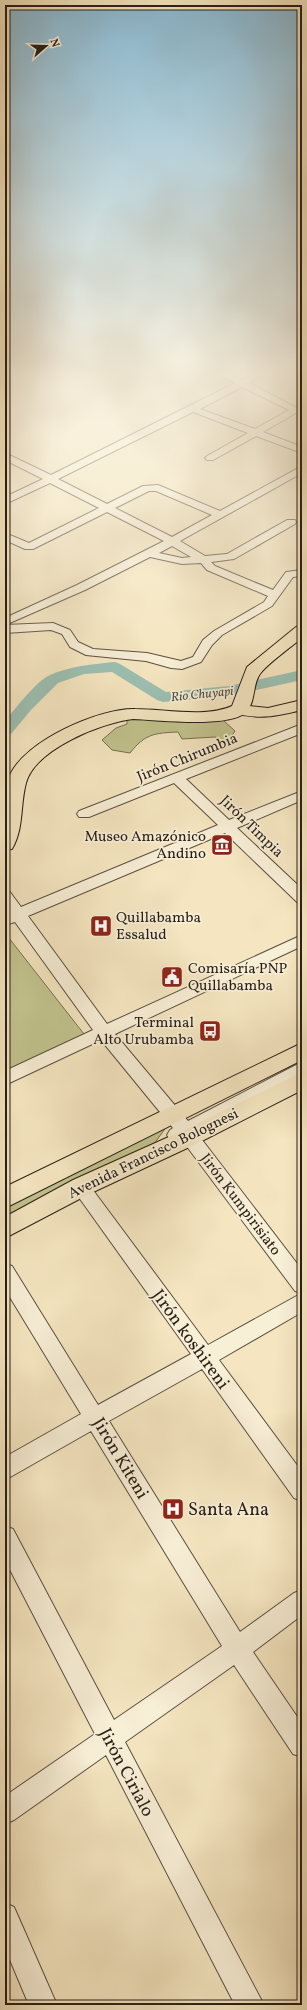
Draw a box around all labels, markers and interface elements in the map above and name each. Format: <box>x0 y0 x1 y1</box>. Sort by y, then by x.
north arrow <box>26 26 66 66</box>
text: N <box>46 37 62 49</box>
water label: Rio Chuyapi <box>170 683 235 707</box>
street label: Jirón Chirumbia <box>134 729 241 788</box>
street label: Jirón Timpia <box>214 791 288 863</box>
place label: Museo Amazónico Andino <box>84 827 206 865</box>
museum icon: Museo Amazónico Andino <box>209 832 235 858</box>
place label: Quillabamba Essalud <box>116 908 201 946</box>
hospital icon: Quillabamba Essalud <box>88 913 114 939</box>
place label: Comisaría PNP Quillabamba <box>188 959 288 997</box>
public building icon: Comisaría PNP Quillabamba <box>159 964 185 990</box>
place label: Terminal Alto Urubamba <box>93 1013 194 1051</box>
bus stop icon: Terminal Alto Urubamba <box>197 1018 223 1044</box>
street label: Avenida Francisco Bolognesi <box>65 1104 242 1205</box>
street label: Jirón Kumpirisiato <box>194 1150 285 1260</box>
street label: Jirón koshireni <box>145 1285 235 1395</box>
street label: Jirón Kiteni <box>85 1413 154 1504</box>
hospital icon: Santa Ana <box>160 1496 186 1522</box>
place label: Santa Ana <box>188 1498 269 1523</box>
street label: Jirón Cirialo <box>92 1724 159 1821</box>

